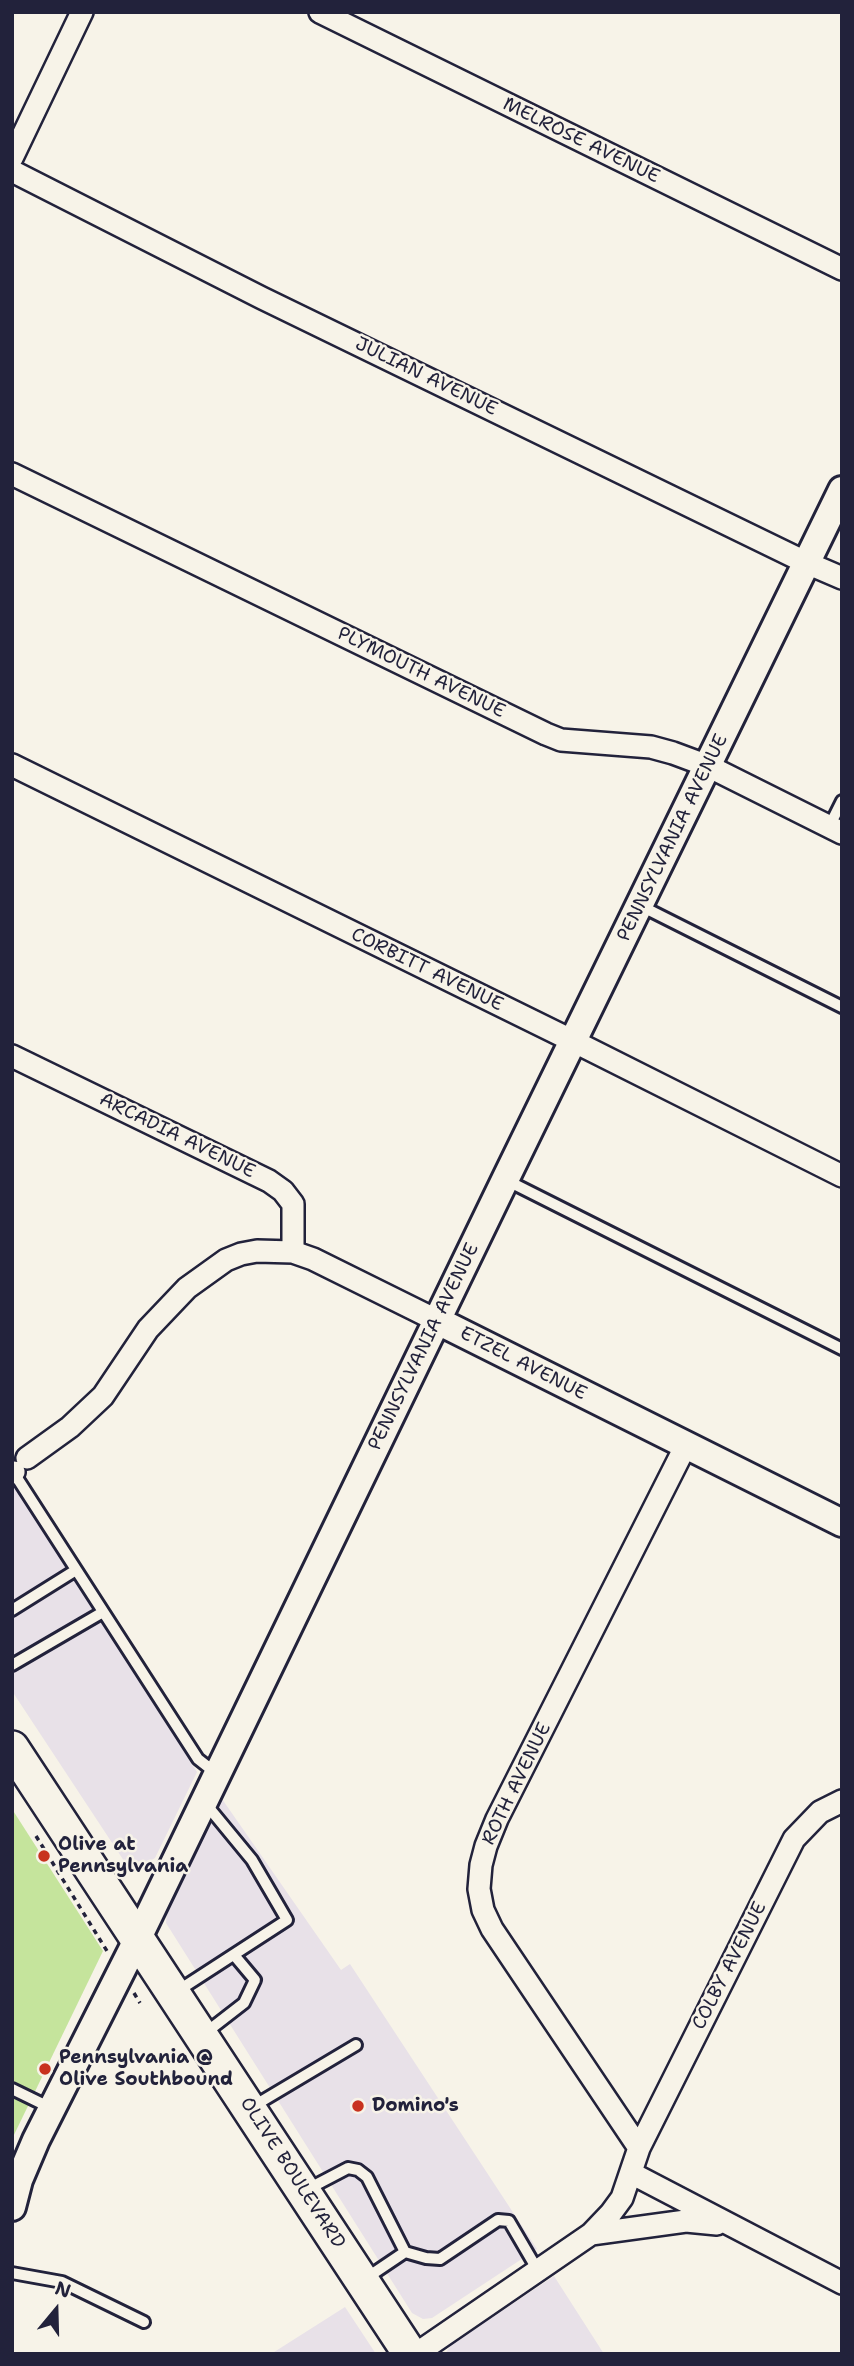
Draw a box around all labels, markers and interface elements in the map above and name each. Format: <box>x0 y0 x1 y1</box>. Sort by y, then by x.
street label: MELROSE AVENUE <box>499 93 663 189</box>
street label: JULIAN AVENUE <box>351 333 501 421</box>
street label: PLYMOUTH AVENUE <box>334 623 508 723</box>
street label: PENNSYLVANIA AVENUE <box>613 731 733 945</box>
street label: CORBITT AVENUE <box>347 923 507 1017</box>
street label: ARCADIA AVENUE <box>95 1088 259 1184</box>
street label: PENNSYLVANIA AVENUE <box>364 1240 484 1454</box>
street label: ETZEL AVENUE <box>456 1322 590 1406</box>
street label: ROTH AVENUE <box>478 1719 556 1849</box>
place label: Olive at Pennsylvania <box>58 1834 188 1878</box>
marker: Olive at Pennsylvania <box>36 1848 52 1864</box>
street label: COLBY AVENUE <box>688 1898 772 2034</box>
place label: Pennsylvania @ Olive Southbound <box>59 2047 233 2091</box>
marker: Pennsylvania @ Olive Southbound <box>37 2061 53 2077</box>
street label: OLIVE BOULEVARD <box>235 2093 349 2253</box>
place label: Domino's <box>372 2095 459 2117</box>
marker: Domino's <box>350 2098 366 2114</box>
north arrow <box>21 2275 91 2345</box>
text: N <box>52 2275 74 2304</box>

